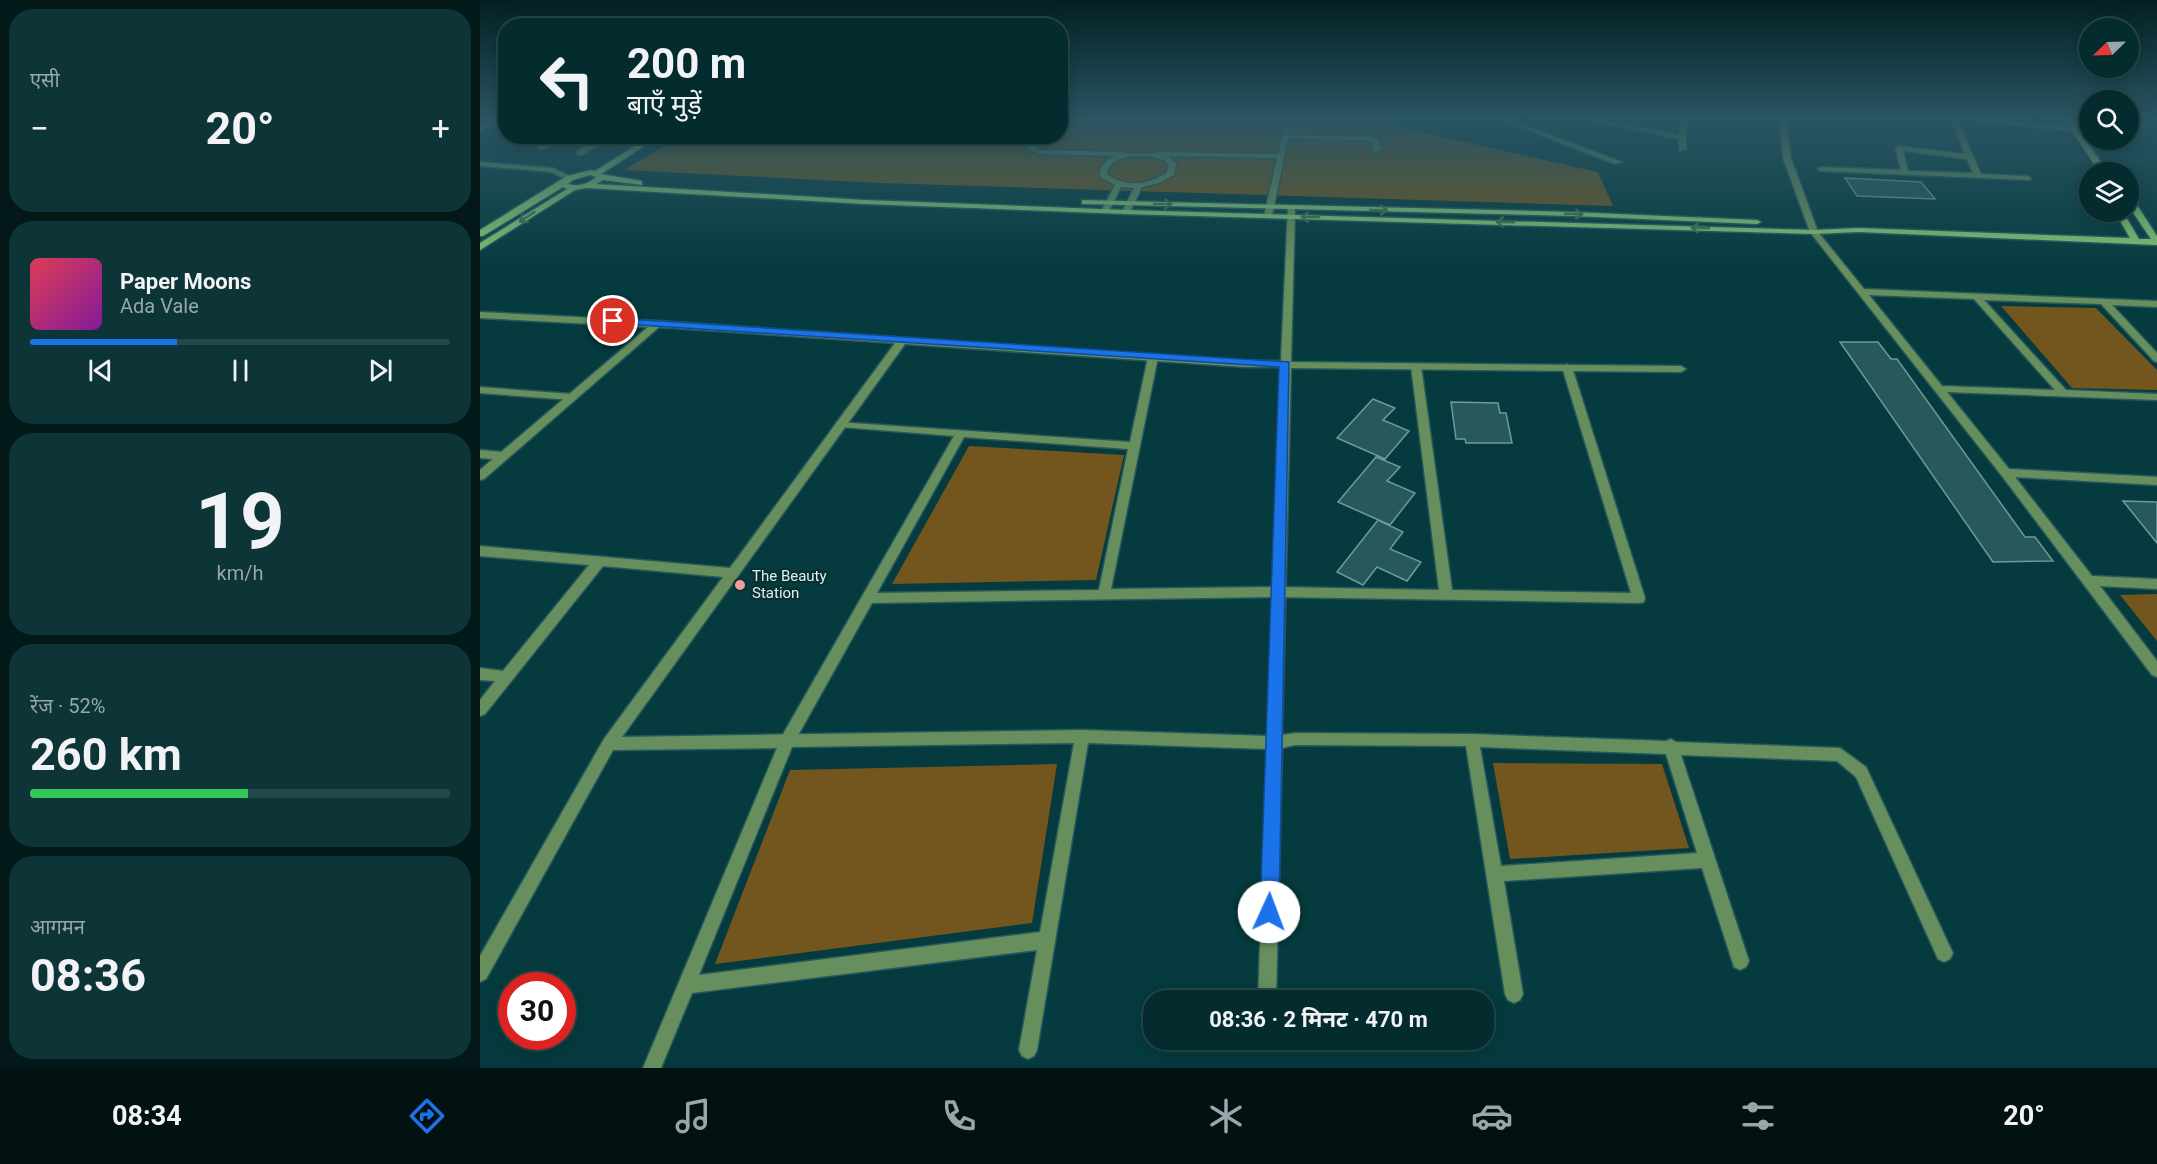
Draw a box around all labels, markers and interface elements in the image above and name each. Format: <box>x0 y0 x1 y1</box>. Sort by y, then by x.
north arrow <box>2079 18 2139 78</box>
map controls <box>2079 18 2139 222</box>
text: 200 m <box>627 39 746 88</box>
icon: left <box>528 42 606 120</box>
text: एसी <box>30 68 60 92</box>
text: बाएँ मुड़ें <box>627 89 702 121</box>
button: search <box>2079 90 2139 150</box>
text: 20° <box>205 102 275 155</box>
text: − <box>30 109 49 148</box>
text: + <box>431 109 450 148</box>
button: layers <box>2079 162 2139 222</box>
one-way arrow <box>1152 199 1172 210</box>
one-way arrow <box>1368 204 1388 216</box>
one-way arrow <box>1563 209 1583 220</box>
one-way arrow <box>518 211 535 224</box>
one-way arrow <box>1300 211 1320 223</box>
one-way arrow <box>1495 217 1515 228</box>
one-way arrow <box>1690 223 1710 234</box>
text: Paper Moons <box>120 269 251 294</box>
text: Ada Vale <box>120 294 199 318</box>
pin <box>587 295 638 346</box>
icon: arrive <box>596 304 629 337</box>
icon: previous <box>84 354 117 387</box>
icon: pause <box>224 354 257 387</box>
icon: next <box>364 354 397 387</box>
text: 19 <box>195 476 285 567</box>
text: km/h <box>217 561 263 585</box>
place label: The Beauty Station <box>752 567 827 602</box>
marker: The Beauty Station <box>733 578 747 592</box>
text: रेंज · 52% <box>30 694 105 718</box>
text: 260 km <box>30 728 182 781</box>
position arrow <box>1237 880 1301 944</box>
text: आगमन <box>30 915 85 939</box>
text: 08:36 <box>30 949 146 1002</box>
speed limit sign: 30 <box>498 972 576 1050</box>
text: 08:36 · 2 मिनट · 470 m <box>1209 1007 1428 1032</box>
icon: directions <box>406 1095 448 1137</box>
icon: music <box>672 1095 714 1137</box>
icon: phone <box>938 1095 980 1137</box>
icon: climate <box>1205 1095 1247 1137</box>
icon: car <box>1471 1095 1513 1137</box>
icon: filters <box>1737 1095 1779 1137</box>
text: 08:34 <box>112 1100 182 1132</box>
text: 20° <box>2003 1100 2045 1132</box>

